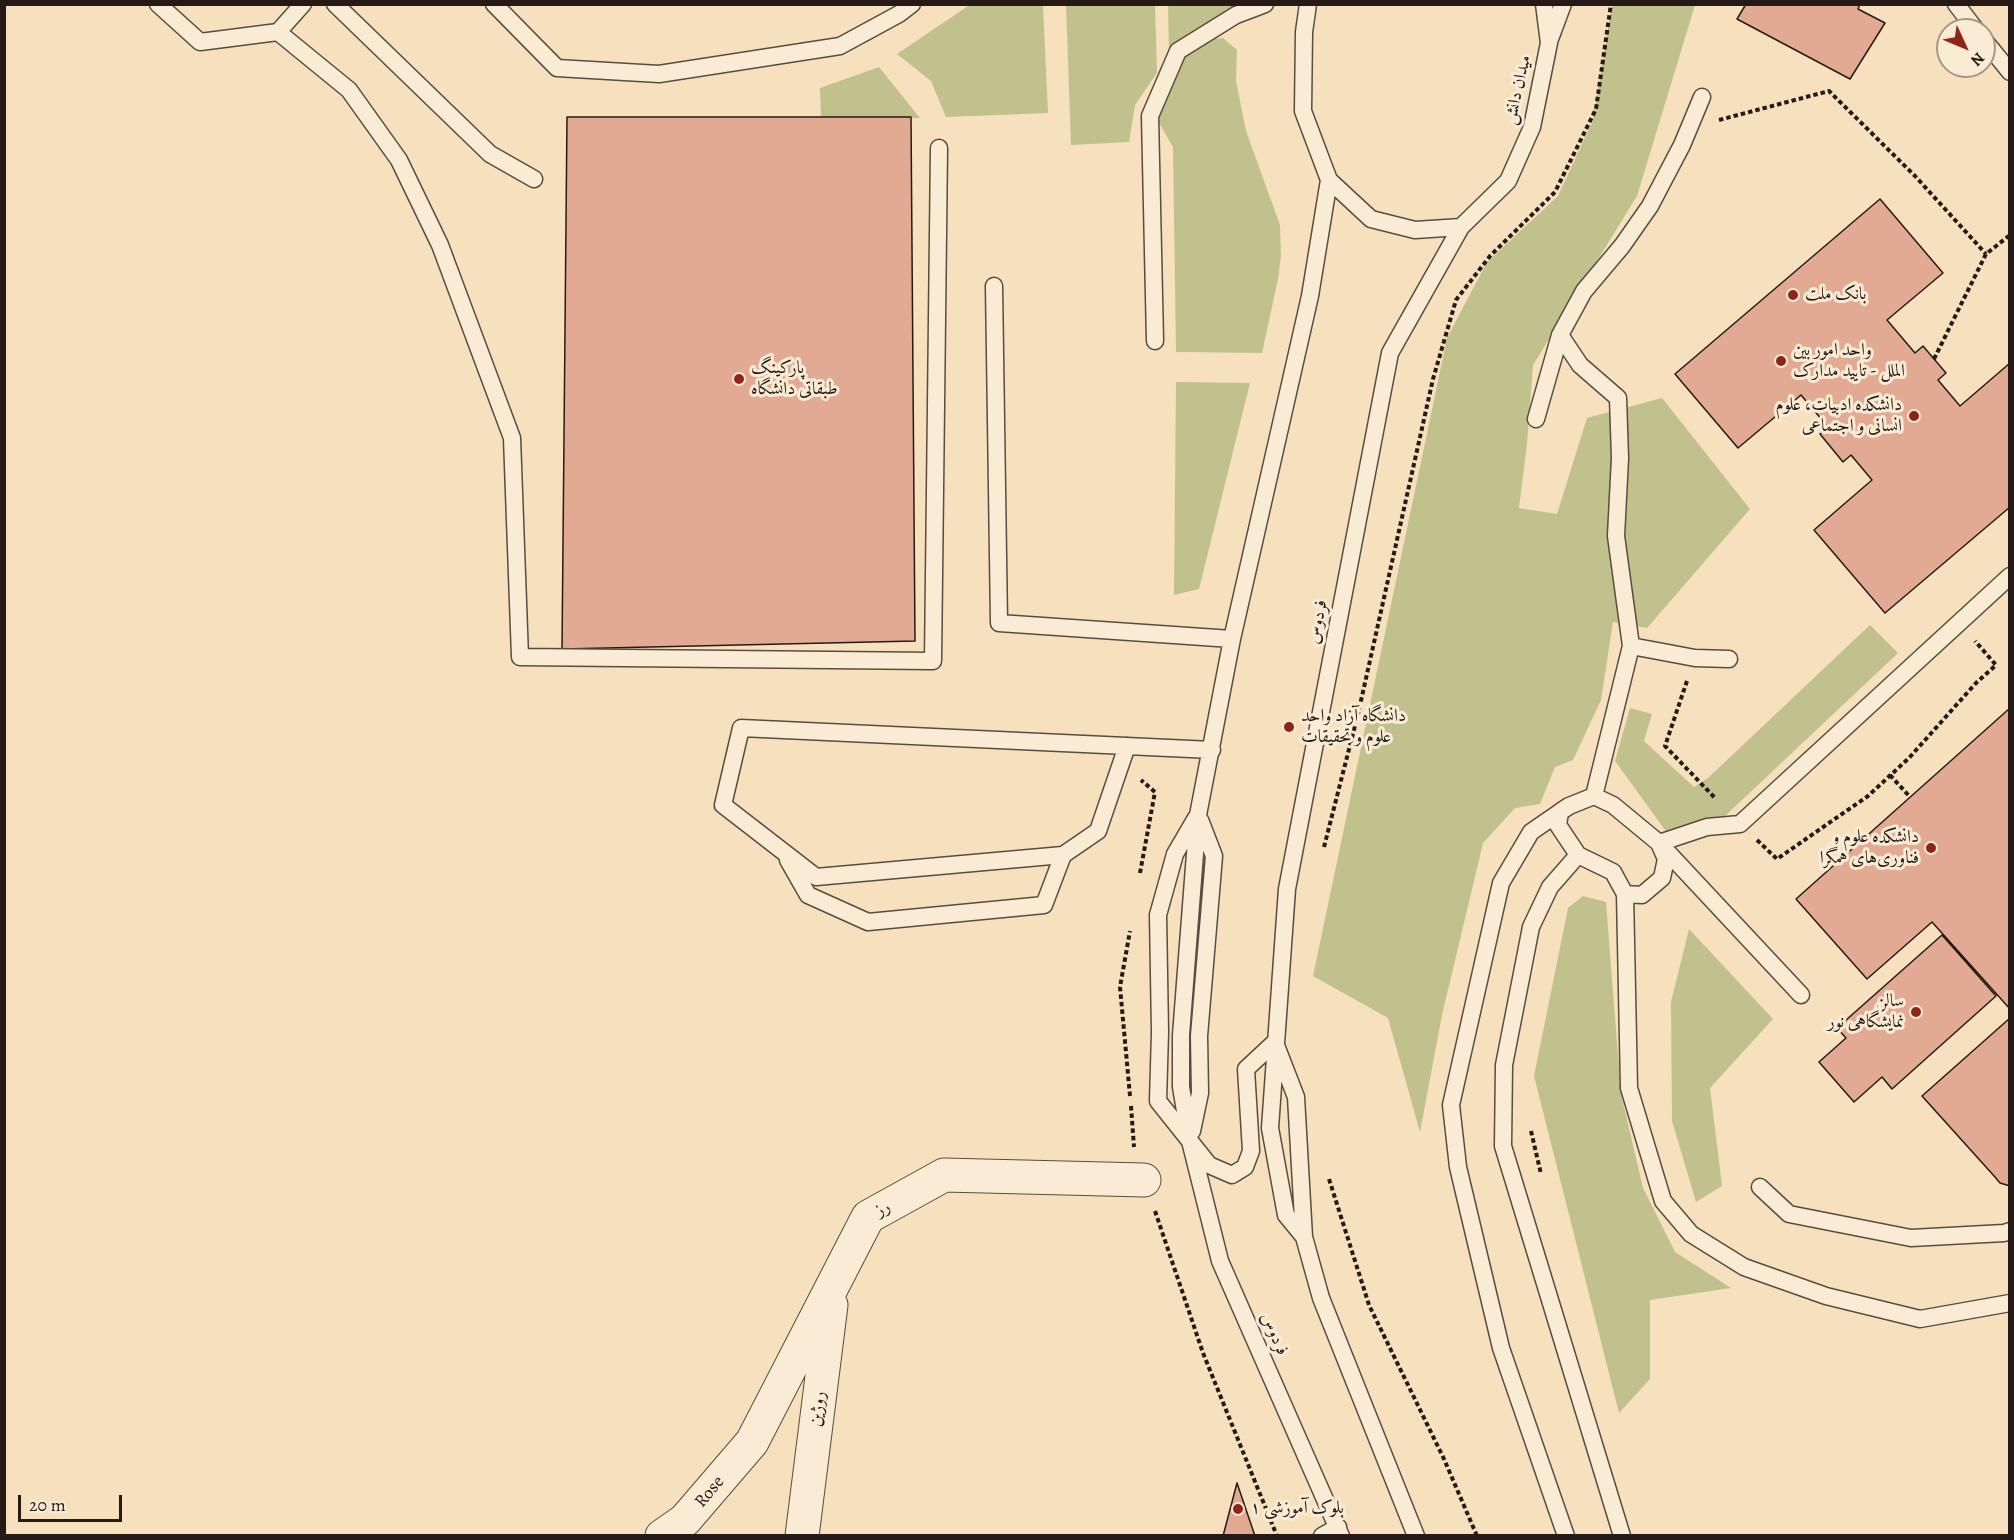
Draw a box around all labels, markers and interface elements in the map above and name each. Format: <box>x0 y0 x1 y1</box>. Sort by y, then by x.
north arrow <box>1936 18 1996 78</box>
text: N <box>1966 47 1989 71</box>
street label: میدان دانش <box>1500 53 1536 127</box>
place label: بانک ملت <box>1805 284 1866 306</box>
marker: بانک ملت <box>1786 288 1800 302</box>
place label: واحد امور بین الملل - تایید مدارک <box>1793 340 1905 382</box>
marker: واحد امور بین الملل - تایید مدارک <box>1774 354 1788 368</box>
place label: پارکینگ طبقاتی دانشگاه <box>751 358 838 400</box>
marker: پارکینگ طبقاتی دانشگاه <box>732 372 746 386</box>
place label: دانشکده ادبیات، علوم انسانی و اجتماعی <box>1775 395 1902 438</box>
marker: دانشکده ادبیات، علوم انسانی و اجتماعی <box>1907 409 1921 423</box>
street label: فردوس <box>1303 598 1333 646</box>
place label: دانشگاه آزاد واحد علوم و تحقیقات <box>1301 706 1406 748</box>
marker: دانشگاه آزاد واحد علوم و تحقیقات <box>1282 720 1296 734</box>
place label: دانشکده علوم و فناوری‌های همگرا <box>1820 827 1919 870</box>
marker: دانشکده علوم و فناوری‌های همگرا <box>1924 841 1938 855</box>
place label: سالن نمایشگاهی نور <box>1827 991 1904 1034</box>
marker: سالن نمایشگاهی نور <box>1909 1005 1923 1019</box>
street label: رز <box>872 1196 894 1222</box>
street label: فردوس <box>1255 1309 1293 1359</box>
street label: روژین <box>805 1390 831 1428</box>
street label: Rose <box>691 1472 729 1512</box>
scale bar <box>21 1483 124 1521</box>
text: 20 m <box>29 1493 66 1517</box>
place label: بلوک آموزشی ۱ <box>1250 1498 1344 1520</box>
marker: بلوک آموزشی ۱ <box>1231 1502 1245 1516</box>

